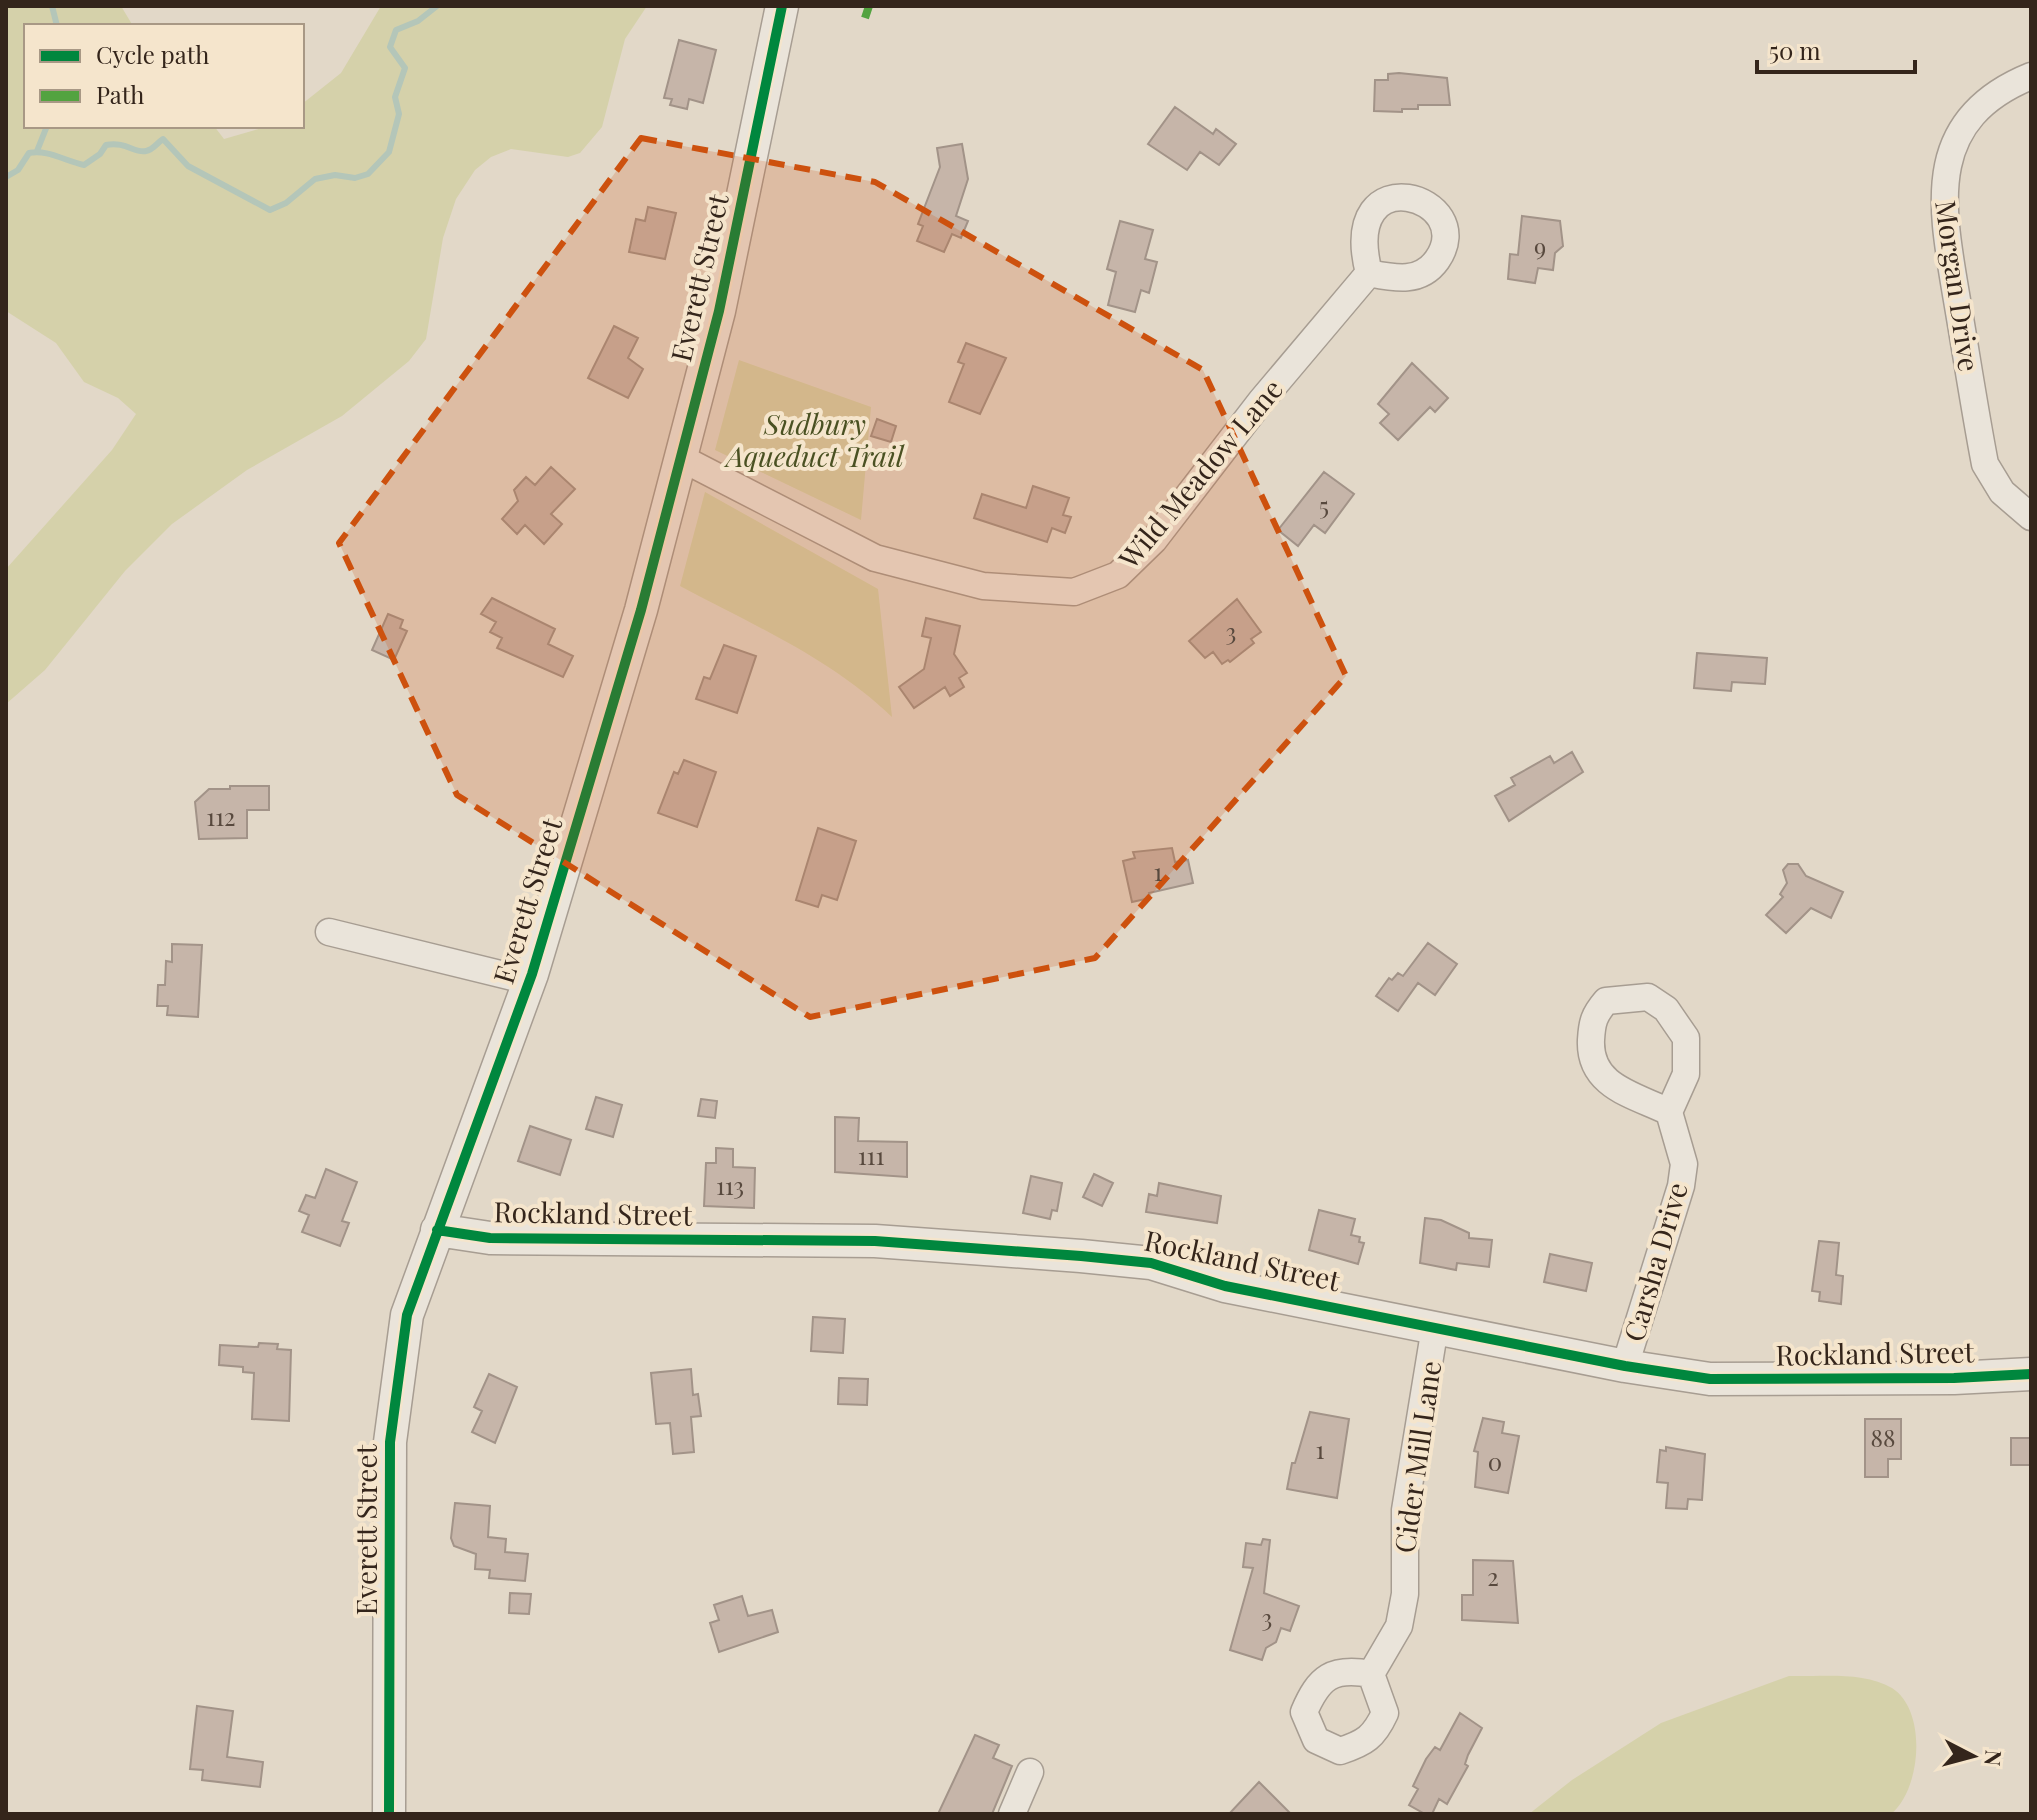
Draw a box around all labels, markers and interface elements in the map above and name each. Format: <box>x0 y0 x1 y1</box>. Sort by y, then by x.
legend <box>24 24 304 128</box>
scale bar <box>1757 24 1915 74</box>
text: 50 m <box>1769 34 1821 66</box>
text: Cycle path <box>96 38 209 70</box>
text: Path <box>96 78 144 110</box>
street label: Everett Street <box>661 189 736 365</box>
street label: Morgan Drive <box>1928 198 1989 374</box>
house number: 9 <box>1534 230 1546 262</box>
street label: Wild Meadow Lane <box>1109 371 1290 576</box>
park label: Sudbury Aqueduct Trail <box>723 405 905 474</box>
house number: 5 <box>1319 489 1329 521</box>
house number: 3 <box>1226 615 1236 647</box>
house number: 112 <box>206 800 236 832</box>
street label: Everett Street <box>484 812 570 988</box>
house number: 1 <box>1154 855 1163 887</box>
house number: 111 <box>858 1139 884 1171</box>
house number: 113 <box>716 1169 744 1201</box>
street label: Carsha Drive <box>1614 1178 1695 1345</box>
street label: Rockland Street <box>493 1192 694 1233</box>
street label: Rockland Street <box>1141 1221 1344 1299</box>
street label: Rockland Street <box>1775 1332 1976 1373</box>
street label: Cider Mill Lane <box>1385 1358 1448 1555</box>
house number: 88 <box>1871 1421 1895 1453</box>
house number: 1 <box>1316 1433 1325 1465</box>
street label: Everett Street <box>347 1443 384 1616</box>
house number: 0 <box>1488 1445 1502 1477</box>
house number: 2 <box>1487 1560 1499 1592</box>
house number: 3 <box>1262 1601 1272 1633</box>
north arrow <box>1933 1716 2013 1796</box>
text: N <box>1978 1749 2010 1768</box>

